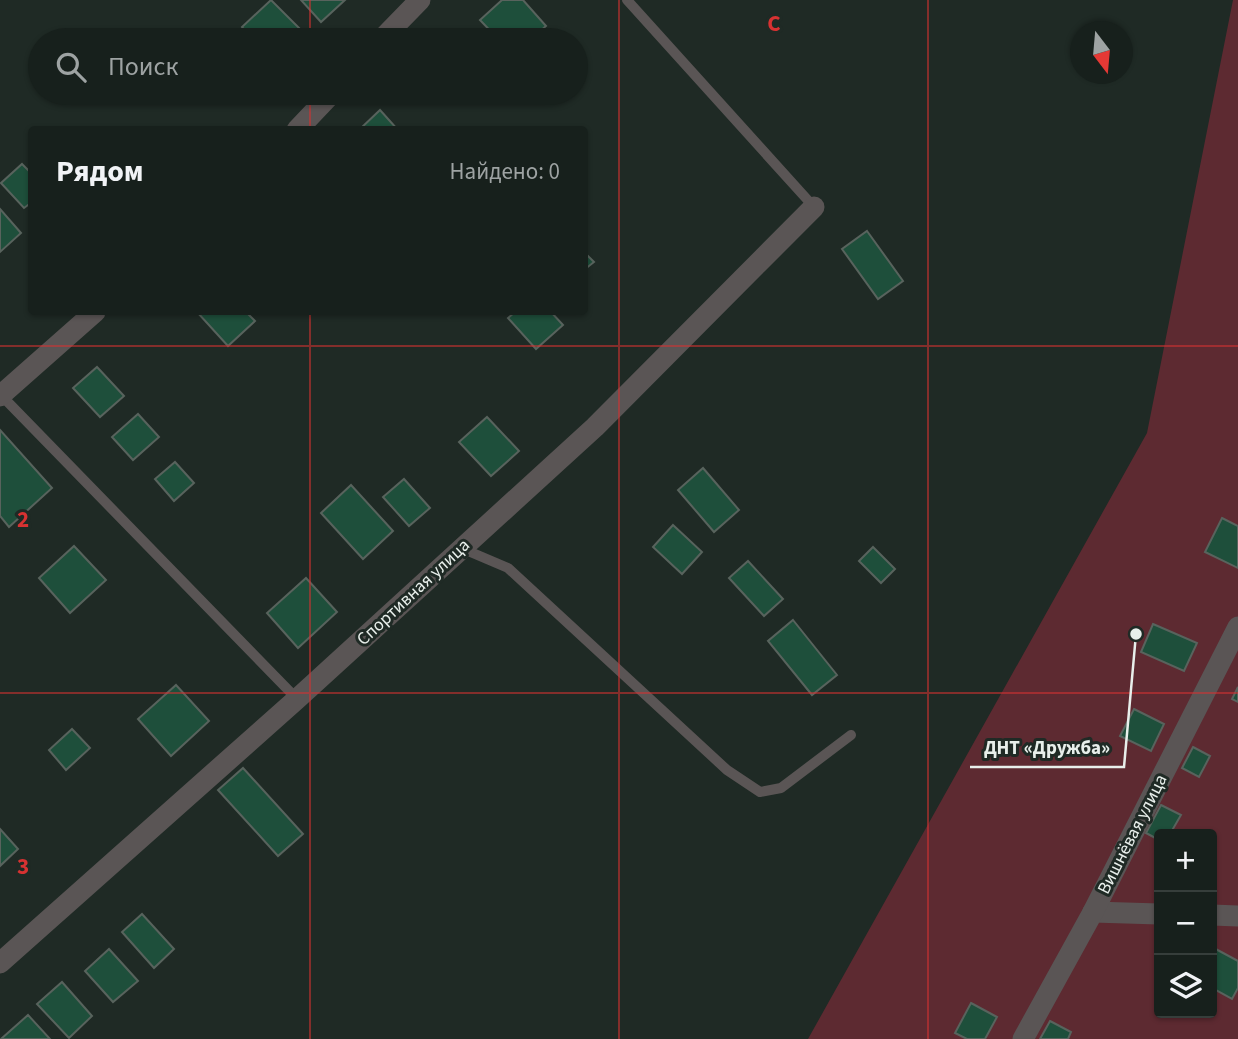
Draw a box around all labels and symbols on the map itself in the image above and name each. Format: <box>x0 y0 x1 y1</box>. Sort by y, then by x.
text: C <box>767 7 781 40</box>
north arrow <box>1070 21 1133 84</box>
text: 2 <box>17 503 29 536</box>
street label: Спортивная улица <box>351 533 475 651</box>
callout: ДНТ «Дружба» <box>970 727 1124 767</box>
text: ДНТ «Дружба» <box>984 735 1110 762</box>
street label: Вишнёвая улица <box>1091 770 1173 899</box>
text: 3 <box>17 850 29 883</box>

